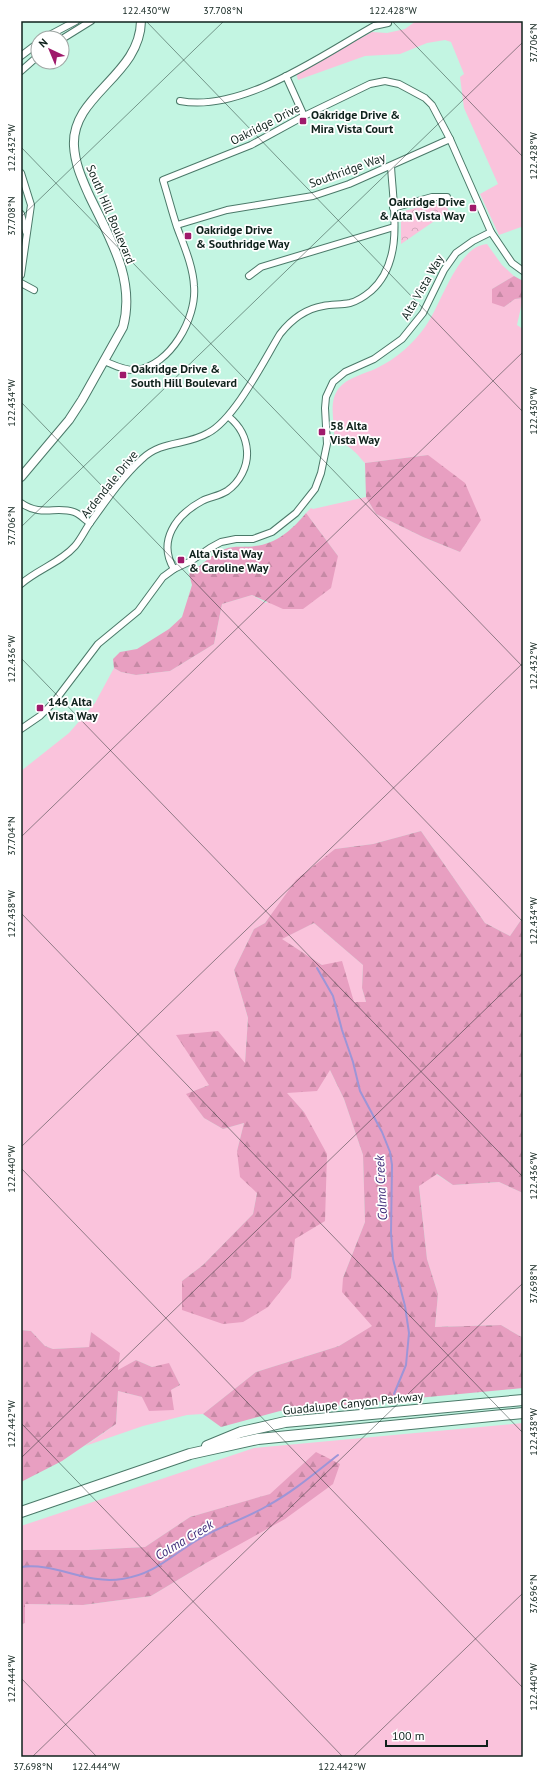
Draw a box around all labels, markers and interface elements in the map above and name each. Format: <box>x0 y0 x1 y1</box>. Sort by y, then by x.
text: 122.430°W <box>122 4 170 17</box>
text: 37.708°N <box>203 4 243 17</box>
text: 122.428°W <box>369 4 417 17</box>
text: 37.706°N <box>527 23 540 63</box>
north arrow <box>30 30 70 70</box>
text: N <box>36 35 51 50</box>
street label: Oakridge Drive <box>228 100 302 148</box>
place label: Oakridge Drive & Mira Vista Court <box>311 107 400 136</box>
marker: Oakridge Drive & Mira Vista Court <box>298 116 308 126</box>
text: 122.432°W <box>5 124 18 172</box>
text: 122.428°W <box>527 132 540 180</box>
street label: Southridge Way <box>307 149 388 191</box>
street label: South Hill Boulevard <box>83 162 139 266</box>
place label: Oakridge Drive & Alta Vista Way <box>379 194 465 223</box>
text: 37.708°N <box>5 196 18 236</box>
marker: Oakridge Drive & Alta Vista Way <box>468 203 478 213</box>
place label: Oakridge Drive & Southridge Way <box>196 222 290 251</box>
marker: Oakridge Drive & Southridge Way <box>183 231 193 241</box>
street label: Alta Vista Way <box>397 252 447 322</box>
place label: Oakridge Drive & South Hill Boulevard <box>131 361 237 390</box>
marker: Oakridge Drive & South Hill Boulevard <box>118 370 128 380</box>
text: 122.434°W <box>5 379 18 427</box>
text: 122.430°W <box>527 387 540 435</box>
place label: 58 Alta Vista Way <box>329 418 380 447</box>
marker: 58 Alta Vista Way <box>317 427 327 437</box>
street label: Ardendale Drive <box>77 447 141 521</box>
text: 37.706°N <box>5 506 18 546</box>
place label: Alta Vista Way & Caroline Way <box>189 546 269 575</box>
marker: Alta Vista Way & Caroline Way <box>176 555 186 565</box>
text: 122.436°W <box>5 635 18 683</box>
text: 122.432°W <box>527 642 540 690</box>
place label: 146 Alta Vista Way <box>47 694 98 723</box>
marker: 146 Alta Vista Way <box>35 703 45 713</box>
text: 37.704°N <box>5 816 18 856</box>
text: 122.438°W <box>5 890 18 938</box>
text: 122.434°W <box>527 897 540 945</box>
text: 122.440°W <box>5 1145 18 1193</box>
text: 122.436°W <box>527 1152 540 1200</box>
water label: Colma Creek <box>371 1154 391 1221</box>
text: 37.698°N <box>527 1264 540 1304</box>
street label: Guadalupe Canyon Parkway <box>282 1388 424 1418</box>
text: 122.442°W <box>5 1400 18 1448</box>
text: 122.438°W <box>527 1408 540 1456</box>
water label: Colma Creek <box>152 1515 217 1564</box>
text: 37.696°N <box>527 1574 540 1614</box>
text: 122.444°W <box>5 1655 18 1703</box>
text: 122.440°W <box>527 1663 540 1711</box>
scale bar <box>386 1722 487 1748</box>
text: 100 m <box>392 1728 425 1743</box>
text: 37.698°N <box>13 1760 53 1773</box>
text: 122.444°W <box>72 1760 120 1773</box>
text: 122.442°W <box>318 1760 366 1773</box>

